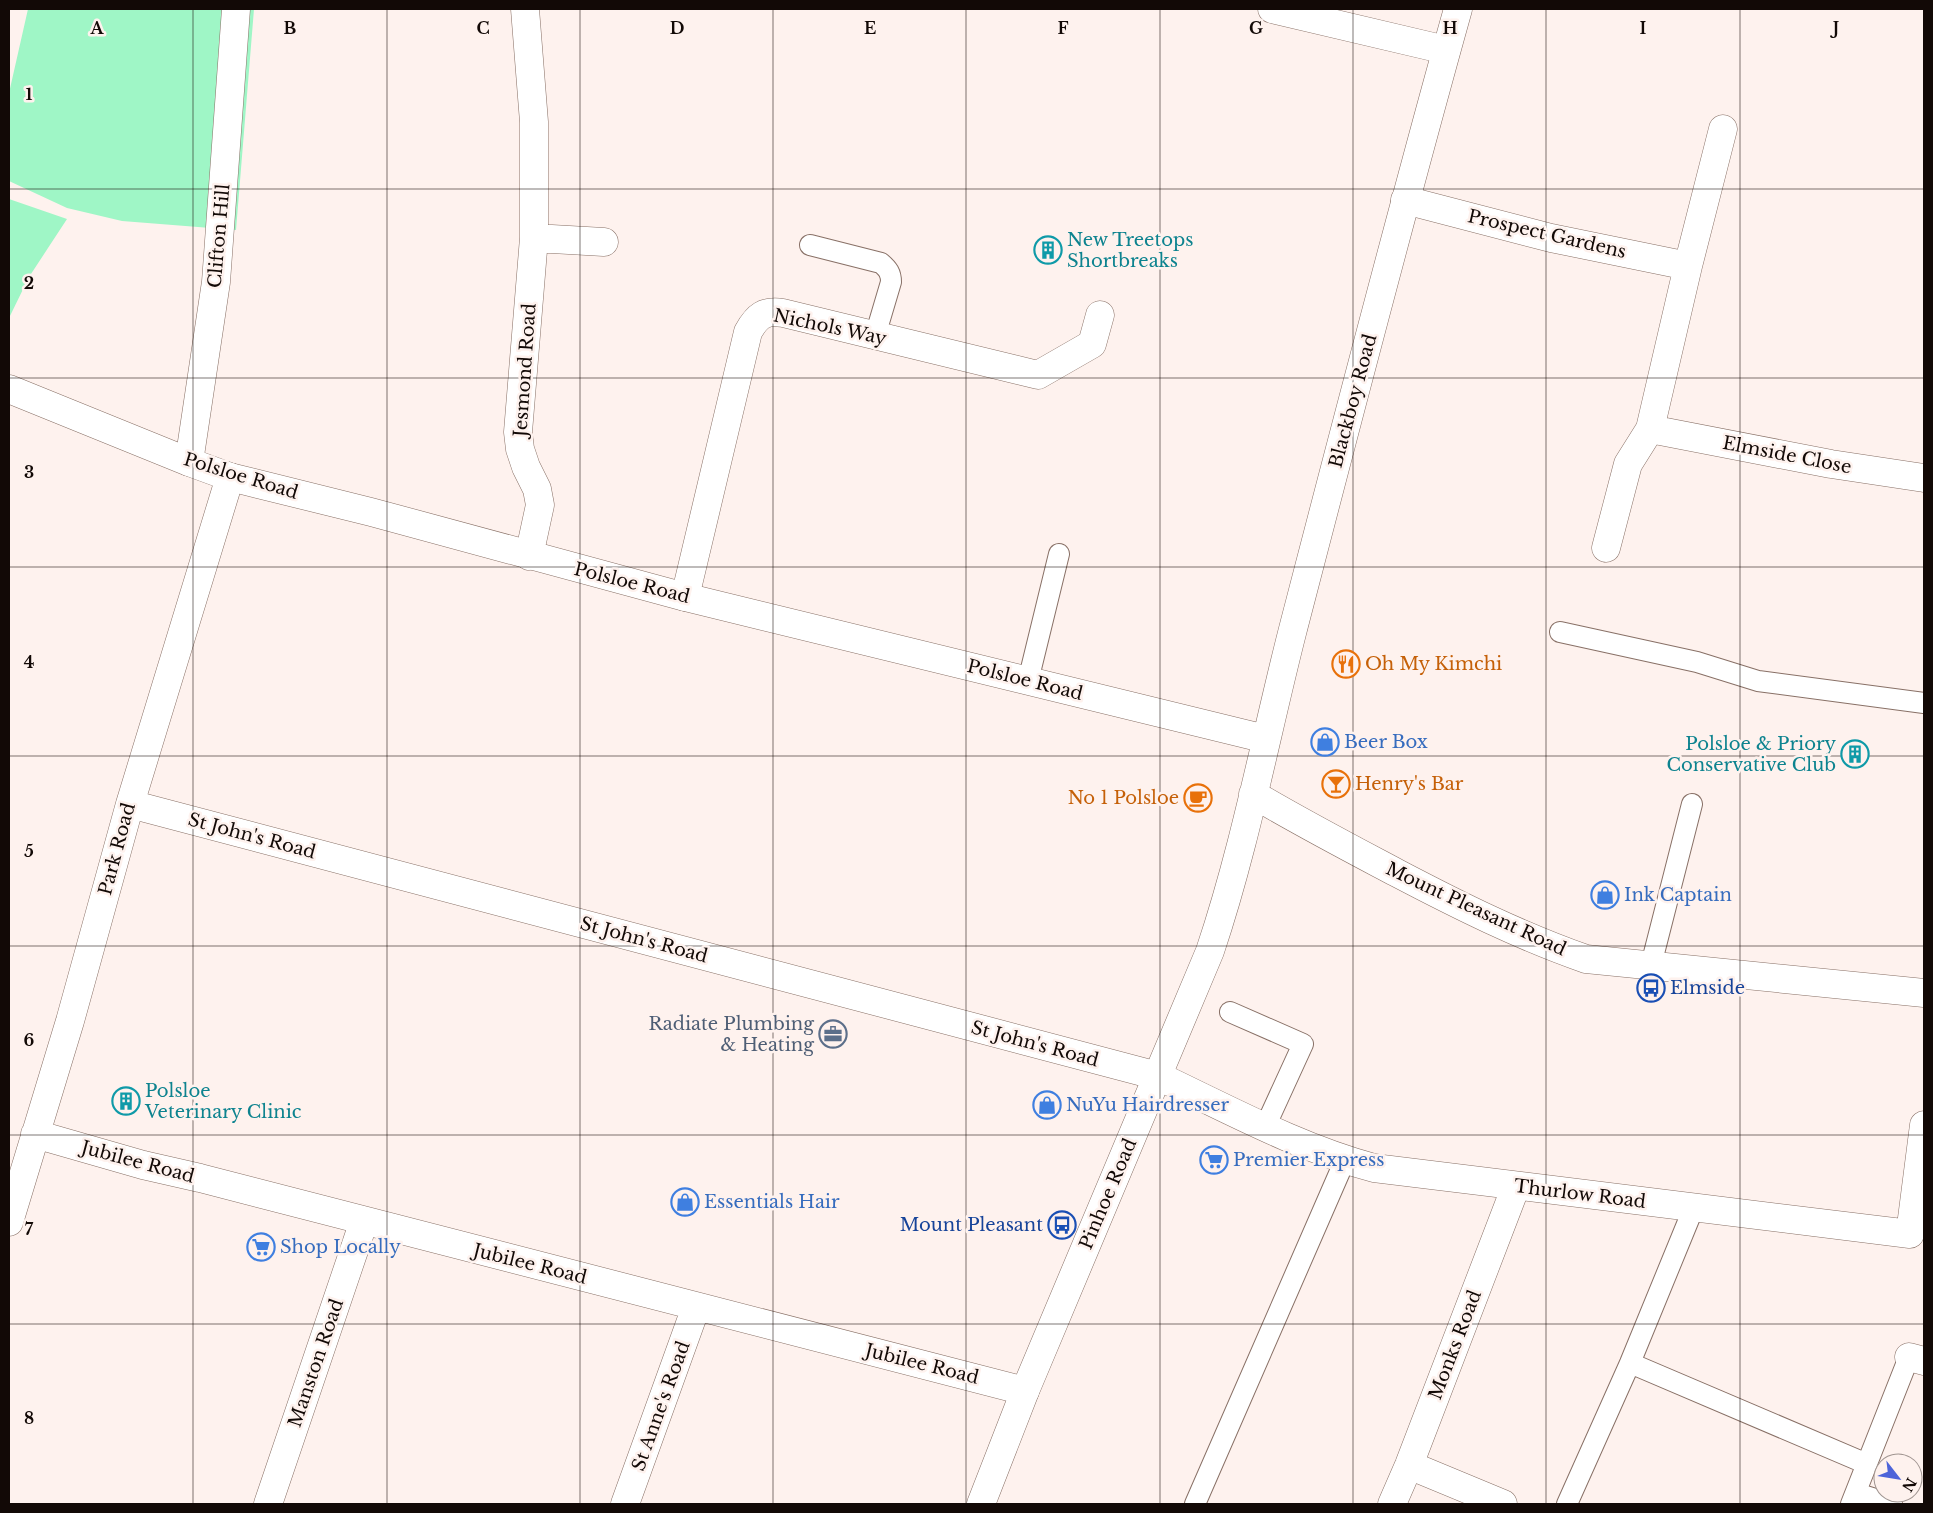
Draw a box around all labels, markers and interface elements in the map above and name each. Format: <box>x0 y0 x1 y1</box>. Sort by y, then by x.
text: A <box>90 18 105 38</box>
text: B <box>284 18 297 38</box>
text: C <box>476 18 490 38</box>
text: D <box>670 18 684 38</box>
text: E <box>864 18 876 38</box>
text: F <box>1057 18 1069 38</box>
text: G <box>1249 18 1263 38</box>
text: H <box>1442 18 1458 38</box>
text: I <box>1640 18 1647 38</box>
text: J <box>1830 18 1839 38</box>
text: 1 <box>26 84 33 104</box>
street label: Clifton Hill <box>203 183 235 289</box>
street label: Prospect Gardens <box>1466 205 1628 263</box>
place label: New Treetops Shortbreaks <box>1067 229 1193 272</box>
building icon: New Treetops Shortbreaks <box>1033 235 1063 265</box>
text: 2 <box>24 273 34 293</box>
street label: Jesmond Road <box>509 302 541 440</box>
street label: Nichols Way <box>771 304 889 350</box>
street label: Blackboy Road <box>1325 332 1381 470</box>
street label: Elmside Close <box>1721 432 1853 478</box>
street label: Polsloe Road <box>181 448 301 504</box>
text: 3 <box>24 462 34 482</box>
street label: Polsloe Road <box>572 558 692 608</box>
restaurant icon: Oh My Kimchi <box>1331 649 1361 679</box>
text: 4 <box>24 652 34 672</box>
place label: Oh My Kimchi <box>1365 653 1502 675</box>
street label: Polsloe Road <box>965 655 1085 705</box>
shop icon: Beer Box <box>1310 727 1340 757</box>
place label: Beer Box <box>1344 731 1428 753</box>
place label: Polsloe & Priory Conservative Club <box>1667 733 1836 776</box>
building icon: Polsloe & Priory Conservative Club <box>1840 739 1870 769</box>
bar icon: Henry's Bar <box>1321 769 1351 799</box>
place label: Henry's Bar <box>1355 773 1464 795</box>
cafe icon: No 1 Polsloe <box>1183 783 1213 813</box>
place label: No 1 Polsloe <box>1068 787 1179 809</box>
street label: Park Road <box>94 800 140 898</box>
street label: St John's Road <box>186 808 318 864</box>
text: 5 <box>24 841 34 861</box>
street label: Mount Pleasant Road <box>1382 858 1570 960</box>
shop icon: Ink Captain <box>1590 880 1620 910</box>
place label: Ink Captain <box>1624 884 1732 906</box>
street label: St John's Road <box>578 912 710 968</box>
bus stop icon: Elmside <box>1636 973 1666 1003</box>
place label: Elmside <box>1670 977 1745 999</box>
place label: Radiate Plumbing & Heating <box>649 1013 814 1056</box>
street label: St John's Road <box>969 1016 1101 1072</box>
office icon: Radiate Plumbing & Heating <box>818 1019 848 1049</box>
text: 6 <box>24 1030 35 1050</box>
place label: Polsloe Veterinary Clinic <box>144 1080 302 1123</box>
building icon: Polsloe Veterinary Clinic <box>111 1086 141 1116</box>
shop icon: NuYu Hairdresser <box>1032 1090 1062 1120</box>
place label: NuYu Hairdresser <box>1066 1094 1230 1116</box>
street label: Pinhoe Road <box>1075 1135 1141 1253</box>
street label: Jubilee Road <box>77 1136 197 1188</box>
supermarket icon: Premier Express <box>1199 1145 1229 1175</box>
place label: Premier Express <box>1233 1149 1384 1171</box>
street label: Thurlow Road <box>1513 1175 1647 1213</box>
shop icon: Essentials Hair <box>670 1187 700 1217</box>
place label: Essentials Hair <box>704 1191 840 1213</box>
bus stop icon: Mount Pleasant <box>1047 1210 1077 1240</box>
place label: Mount Pleasant <box>900 1214 1043 1236</box>
text: 7 <box>25 1219 34 1239</box>
supermarket icon: Shop Locally <box>246 1232 276 1262</box>
place label: Shop Locally <box>280 1236 401 1258</box>
street label: Jubilee Road <box>469 1239 589 1289</box>
street label: Monks Road <box>1424 1287 1486 1403</box>
street label: Manston Road <box>284 1296 348 1430</box>
street label: St Anne's Road <box>627 1338 695 1474</box>
street label: Jubilee Road <box>861 1339 981 1389</box>
text: 8 <box>24 1408 34 1428</box>
north arrow <box>1873 1453 1923 1503</box>
text: N <box>1898 1474 1920 1495</box>

